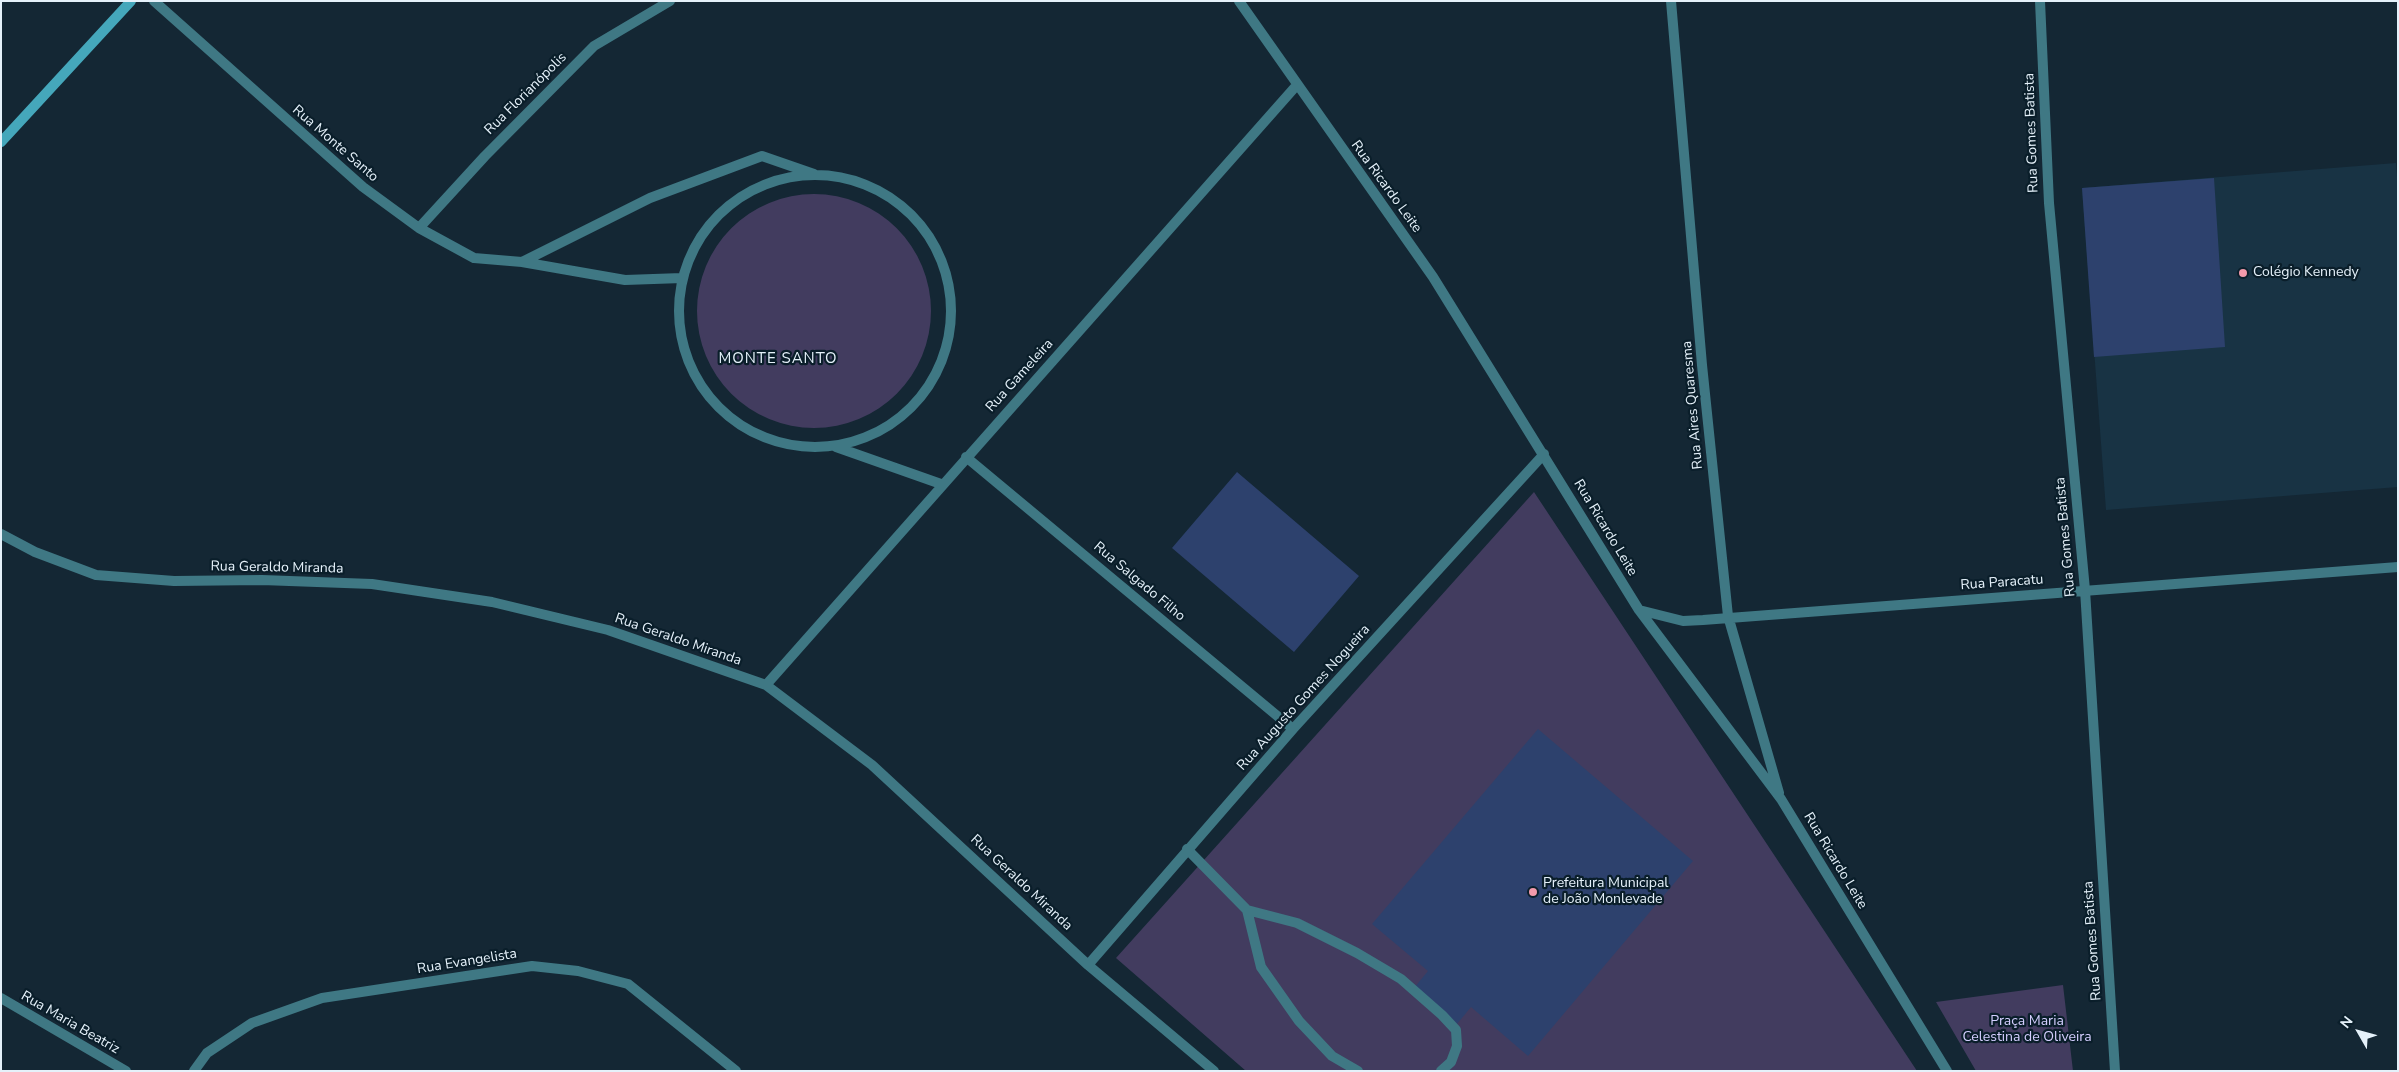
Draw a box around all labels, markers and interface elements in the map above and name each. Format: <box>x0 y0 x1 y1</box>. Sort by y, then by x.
street label: Rua Florianópolis <box>481 49 571 139</box>
street label: Rua Gomes Batista <box>2022 73 2042 193</box>
street label: Rua Monte Santo <box>289 102 381 186</box>
street label: Rua Ricardo Leite <box>1347 138 1425 236</box>
place label: Colégio Kennedy <box>2253 265 2359 281</box>
marker: Colégio Kennedy <box>2237 267 2249 279</box>
street label: Rua Gameleira <box>983 336 1057 416</box>
street label: Rua Aires Quaresma <box>1679 340 1707 470</box>
district label: MONTE SANTO <box>717 350 839 368</box>
street label: Rua Ricardo Leite <box>1570 477 1640 579</box>
street label: Rua Gomes Batista <box>2052 477 2080 597</box>
street label: Rua Salgado Filho <box>1090 539 1188 625</box>
street label: Rua Geraldo Miranda <box>210 558 344 578</box>
street label: Rua Paracatu <box>1960 572 2044 594</box>
street label: Rua Geraldo Miranda <box>612 610 744 670</box>
street label: Rua Augusto Gomes Nogueira <box>1234 622 1374 774</box>
street label: Rua Ricardo Leite <box>1800 810 1870 912</box>
street label: Rua Geraldo Miranda <box>967 832 1075 934</box>
place label: Prefeitura Municipal de João Monlevade <box>1543 876 1668 909</box>
street label: Rua Gomes Batista <box>2080 881 2106 1001</box>
marker: Prefeitura Municipal de João Monlevade <box>1527 886 1539 898</box>
street label: Rua Evangelista <box>416 946 518 978</box>
street label: Rua Maria Beatriz <box>18 988 122 1058</box>
north arrow <box>2334 1007 2384 1057</box>
text: N <box>2336 1012 2357 1032</box>
park label: Praça Maria Celestina de Oliveira <box>1962 1014 2092 1046</box>

